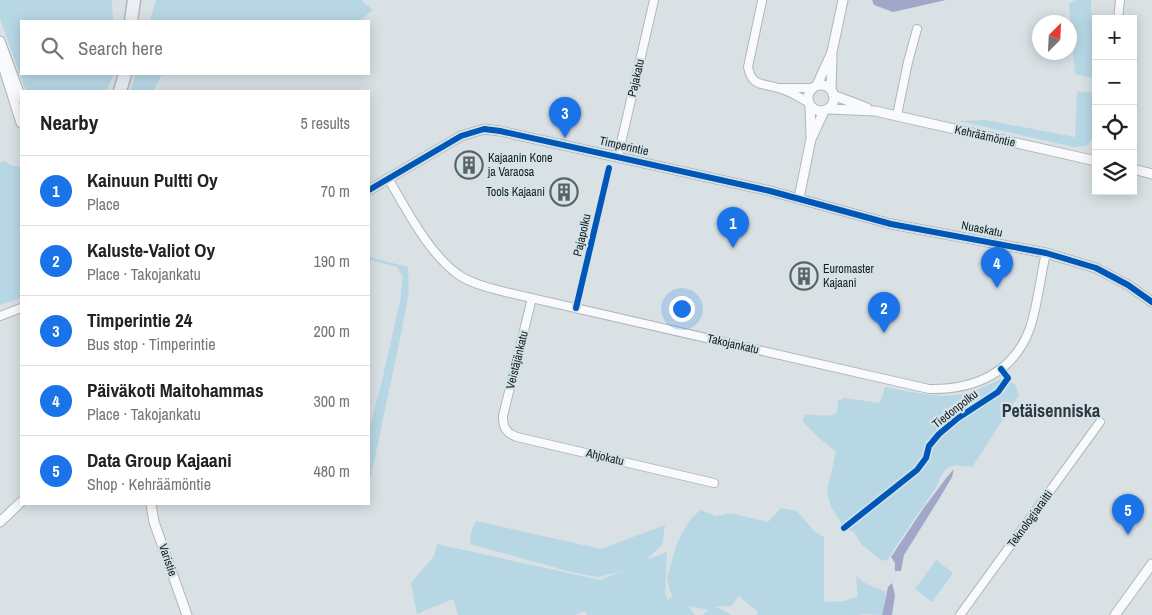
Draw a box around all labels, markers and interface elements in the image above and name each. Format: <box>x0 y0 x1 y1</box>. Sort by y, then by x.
north arrow <box>1032 15 1077 60</box>
map controls <box>1092 15 1137 195</box>
button: + <box>1092 15 1137 60</box>
search box <box>20 20 370 75</box>
icon: search <box>38 34 66 62</box>
text: Search here <box>78 35 163 61</box>
street label: Pajakatu <box>624 58 648 98</box>
button: − <box>1092 60 1137 105</box>
pin: 3 <box>549 97 581 138</box>
button: locate <box>1092 105 1137 150</box>
text: Nearby <box>40 108 98 137</box>
text: 5 results <box>300 112 350 134</box>
street label: Kehräämöntie <box>953 121 1017 151</box>
street label: Timperintie <box>598 133 650 159</box>
building icon: Kajaanin Kone ja Varaosa <box>454 150 484 180</box>
place label: Kajaanin Kone ja Varaosa <box>487 150 553 180</box>
button: layers <box>1092 150 1137 195</box>
text: Kainuun Pultti Oy <box>87 167 218 193</box>
building icon: Tools Kajaani <box>549 177 579 207</box>
text: 1 <box>52 180 60 202</box>
text: 70 m <box>321 180 350 202</box>
place label: Tools Kajaani <box>486 184 545 200</box>
text: Place <box>87 193 120 215</box>
pin: 1 <box>717 207 749 248</box>
street label: Pajapolku <box>569 212 595 258</box>
street label: Nuaskatu <box>960 217 1004 241</box>
text: Kaluste-Valiot Oy <box>87 237 215 263</box>
pin: 4 <box>981 247 1013 288</box>
text: 2 <box>52 250 60 272</box>
text: 190 m <box>314 250 350 272</box>
building icon: Euromaster Kajaani <box>789 261 819 291</box>
place label: Euromaster Kajaani <box>823 261 875 291</box>
text: Place · Takojankatu <box>87 263 201 285</box>
pin: 2 <box>868 292 900 333</box>
your location <box>669 296 695 322</box>
text: Timperintie 24 <box>87 307 192 333</box>
text: 3 <box>52 320 60 342</box>
text: 200 m <box>314 320 350 342</box>
street label: Veistäjänkatu <box>502 329 532 391</box>
street label: Takojankatu <box>706 330 760 358</box>
text: Bus stop · Timperintie <box>87 333 216 355</box>
text: Päiväkoti Maitohammas <box>87 377 264 403</box>
street label: Tiedonpolku <box>929 386 981 432</box>
text: 4 <box>52 390 60 412</box>
text: 300 m <box>314 390 350 412</box>
district label: Petäisenniska <box>1002 398 1101 423</box>
text: Place · Takojankatu <box>87 403 201 425</box>
street label: Ahjokatu <box>584 445 625 469</box>
text: Data Group Kajaani <box>87 447 232 473</box>
text: 5 <box>52 460 60 482</box>
text: 480 m <box>314 460 350 482</box>
text: Shop · Kehräämöntie <box>87 473 211 495</box>
street label: Teknologiaraitti <box>1004 487 1056 551</box>
pin: 5 <box>1112 494 1144 535</box>
street label: Varistie <box>155 542 181 578</box>

